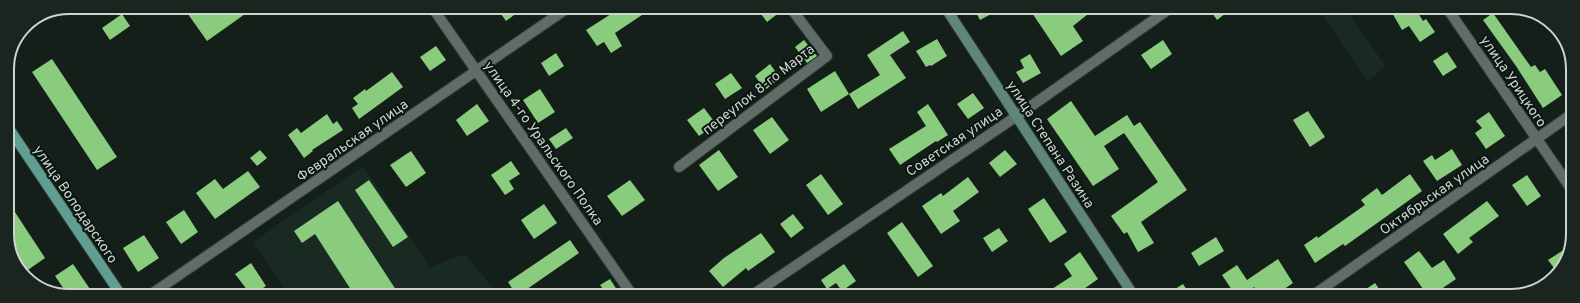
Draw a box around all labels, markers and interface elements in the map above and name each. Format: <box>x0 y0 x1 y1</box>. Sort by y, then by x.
street label: улица Урицкого <box>1476 33 1550 131</box>
street label: переулок 8-го Марта <box>700 41 818 139</box>
street label: улица 4-го Уральского Полка <box>479 58 606 229</box>
street label: улица Степана Разина <box>1002 78 1097 212</box>
street label: Февральская улица <box>294 96 412 186</box>
street label: Советская улица <box>903 104 1006 181</box>
street label: улица Володарского <box>29 143 121 267</box>
street label: Октябрьская улица <box>1377 151 1493 239</box>

